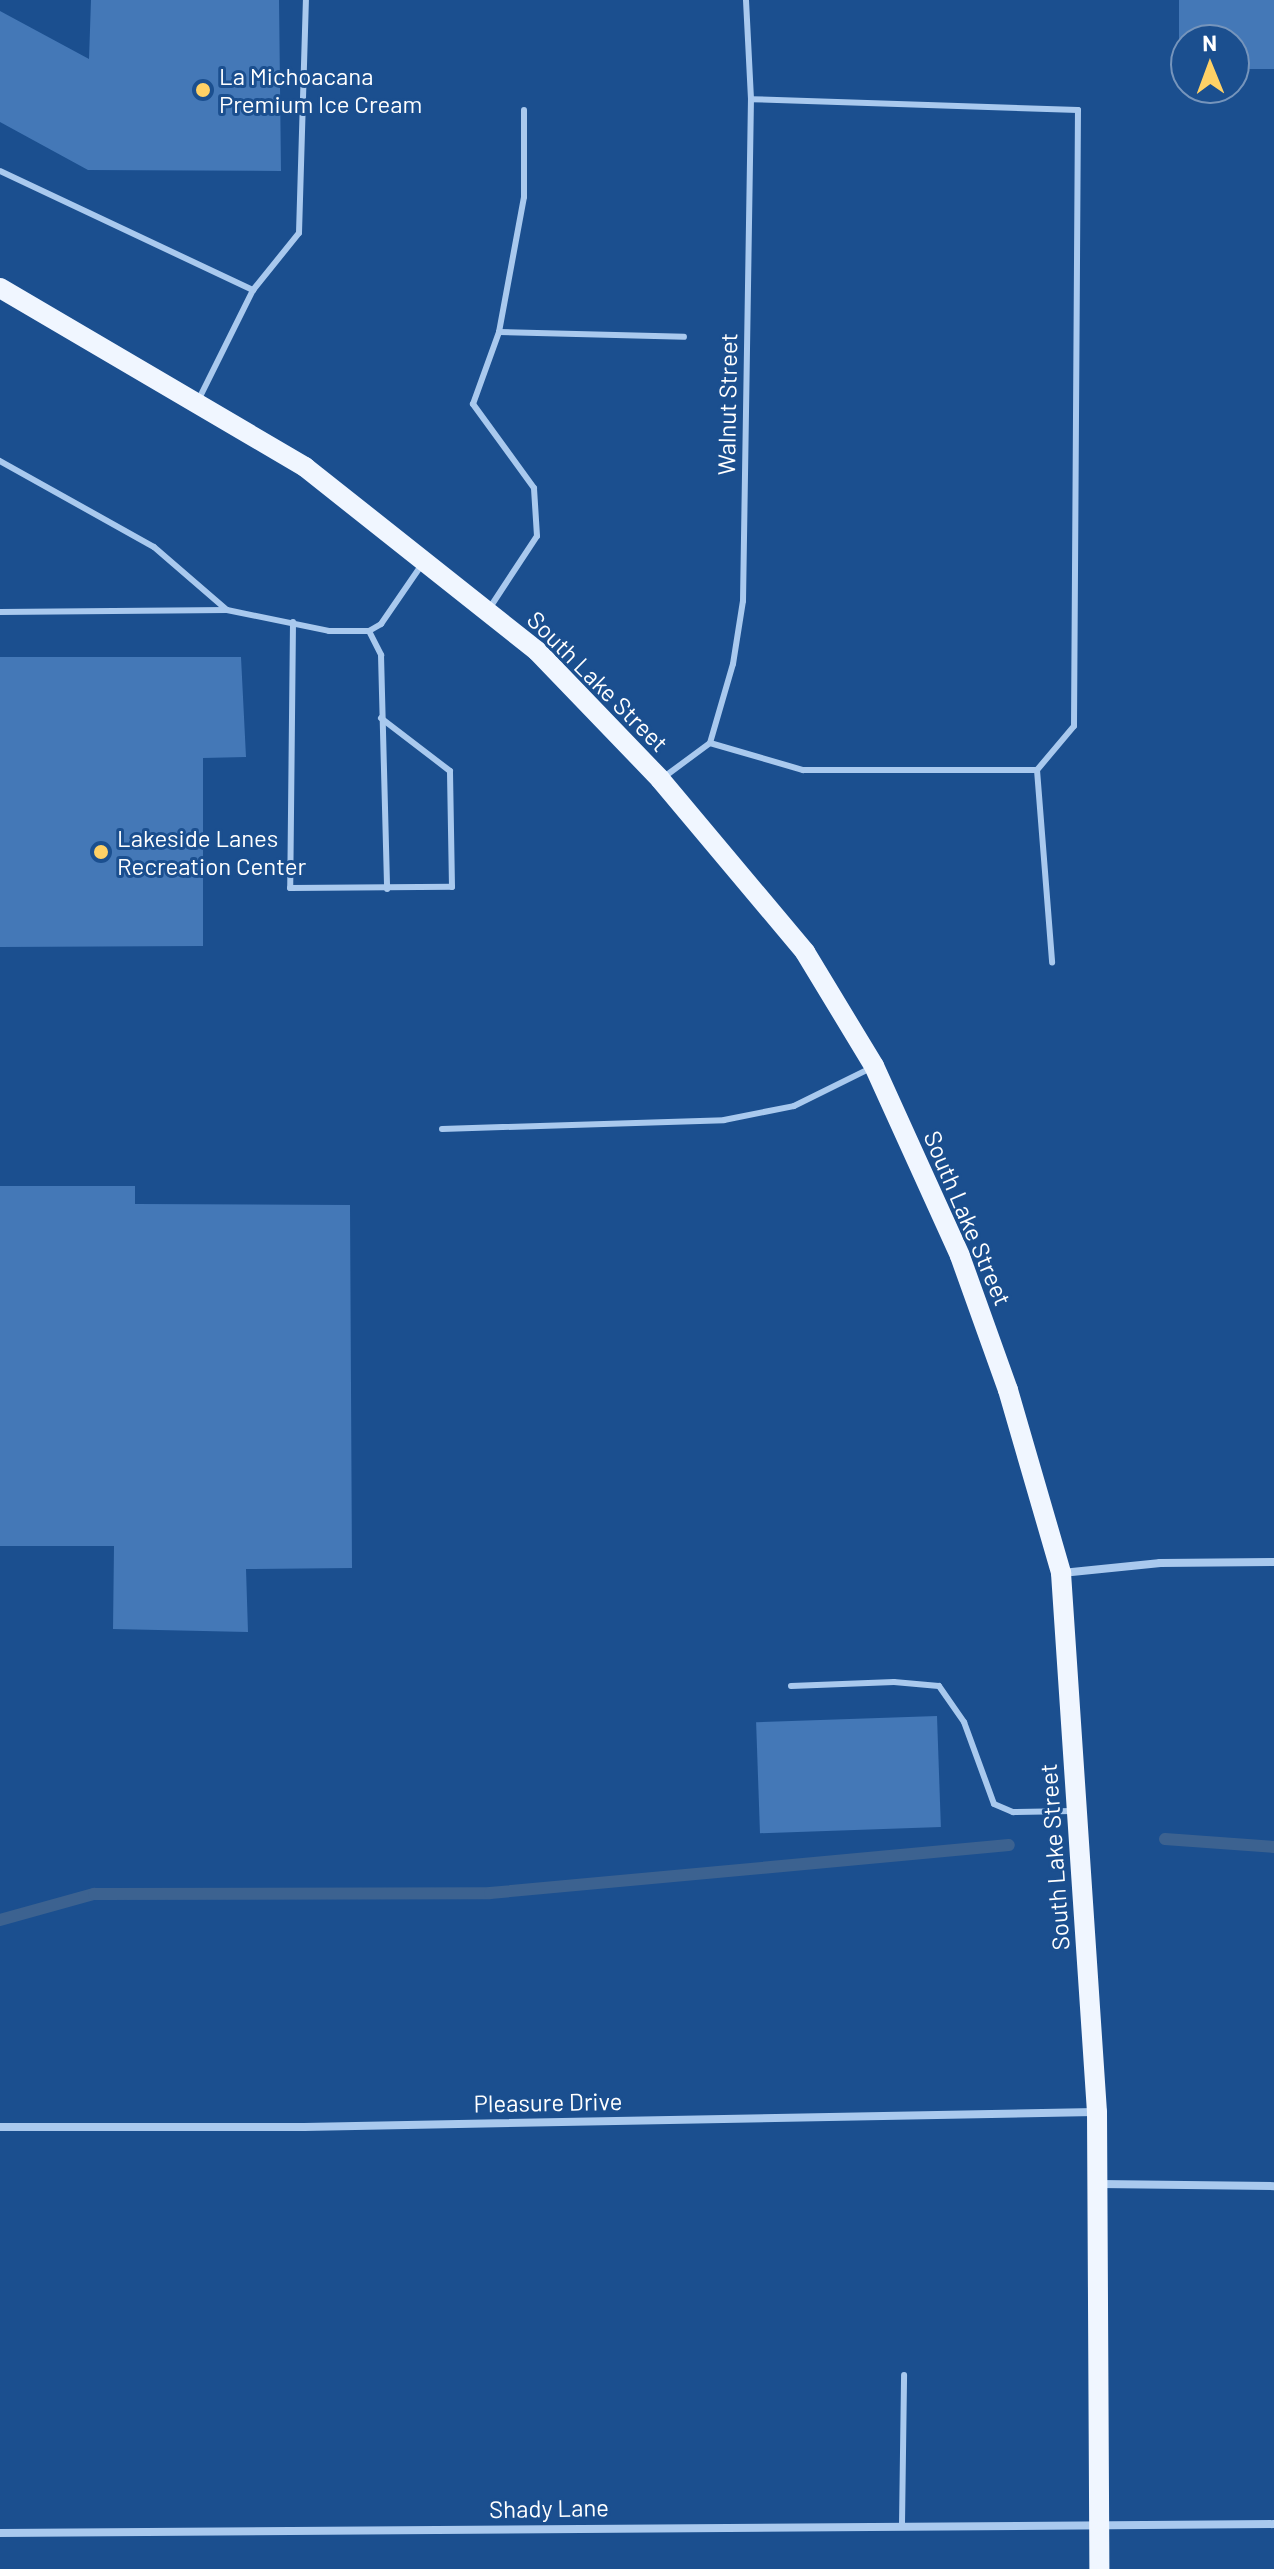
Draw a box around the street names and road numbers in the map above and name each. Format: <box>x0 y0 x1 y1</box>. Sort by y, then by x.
street label: Walnut Street <box>711 332 743 476</box>
street label: South Lake Street <box>522 605 674 757</box>
street label: South Lake Street <box>918 1126 1018 1310</box>
street label: South Lake Street <box>1033 1763 1075 1951</box>
street label: Pleasure Drive <box>473 2086 623 2118</box>
street label: Shady Lane <box>489 2493 609 2523</box>

